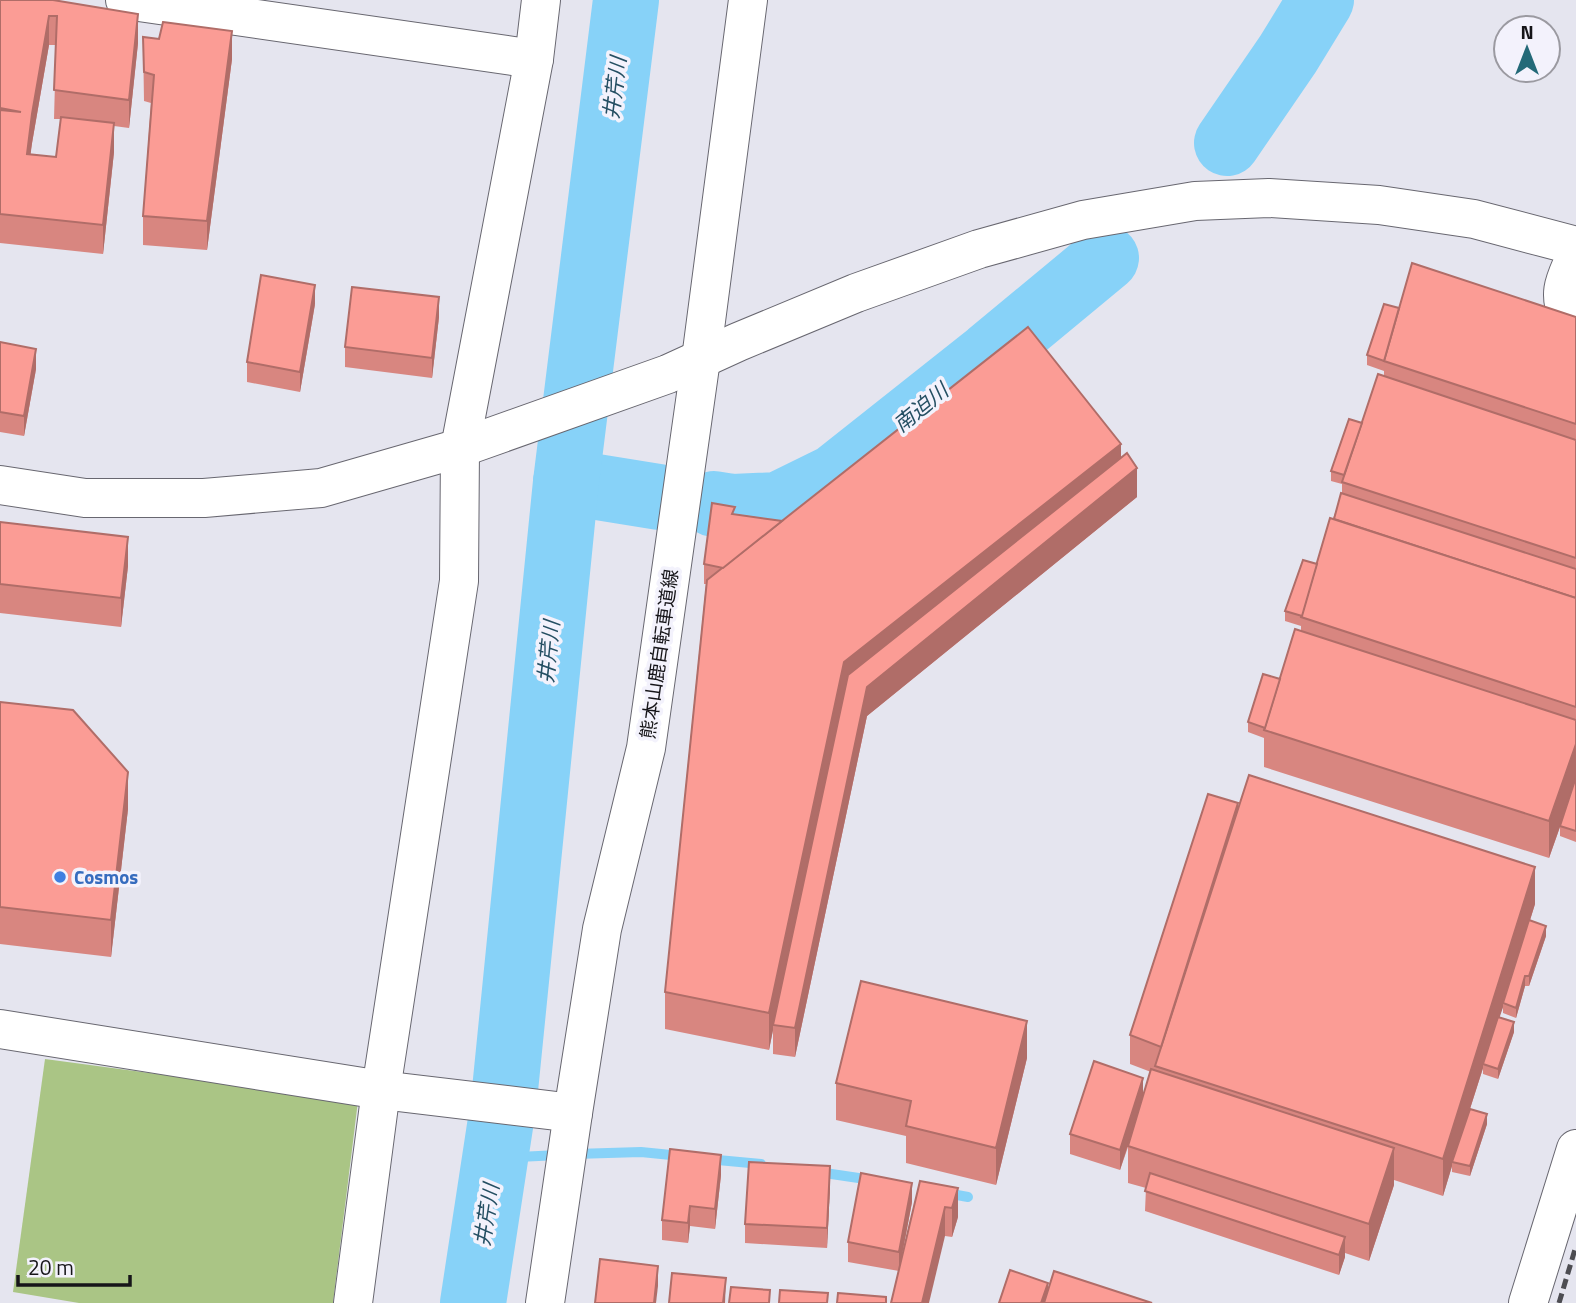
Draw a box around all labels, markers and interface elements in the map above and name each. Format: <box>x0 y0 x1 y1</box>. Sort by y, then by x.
north arrow <box>1492 14 1562 84</box>
text: N <box>1520 17 1534 46</box>
water label: 井芹川 <box>594 53 634 121</box>
water label: 南迫川 <box>886 374 956 439</box>
street label: 熊本山鹿自転車道線 <box>632 567 685 741</box>
water label: 井芹川 <box>529 617 567 685</box>
place label: Cosmos <box>74 862 138 891</box>
marker: Cosmos <box>52 869 68 885</box>
water label: 井芹川 <box>465 1179 507 1248</box>
scale bar <box>18 1244 130 1288</box>
text: 20 m <box>28 1251 74 1283</box>

